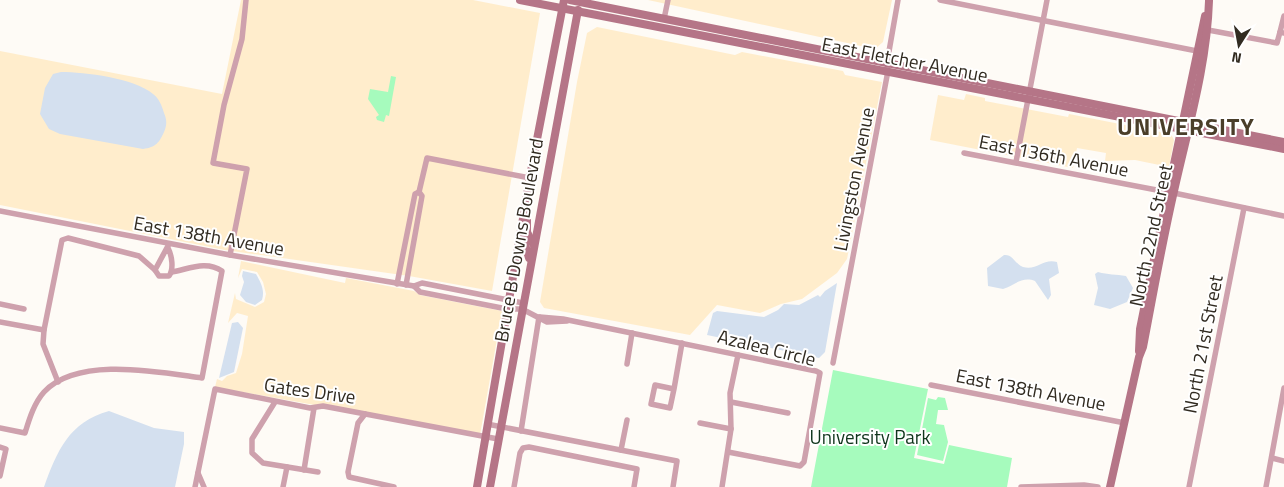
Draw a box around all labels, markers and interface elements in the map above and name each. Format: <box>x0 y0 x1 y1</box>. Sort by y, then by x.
north arrow <box>1214 20 1264 70</box>
street label: East Fletcher Avenue <box>819 29 991 89</box>
text: N <box>1230 47 1243 69</box>
street label: Livingston Avenue <box>825 105 881 253</box>
district label: UNIVERSITY <box>1117 108 1255 144</box>
street label: East 136th Avenue <box>977 126 1131 184</box>
street label: Bruce B Downs Boulevard <box>486 136 550 344</box>
street label: North 22nd Street <box>1121 161 1179 309</box>
street label: East 138th Avenue <box>132 208 286 262</box>
street label: North 21st Street <box>1174 272 1230 416</box>
street label: Azalea Circle <box>715 321 819 373</box>
street label: East 138th Avenue <box>954 360 1108 418</box>
street label: Gates Drive <box>262 369 358 411</box>
park label: University Park <box>809 422 931 451</box>

